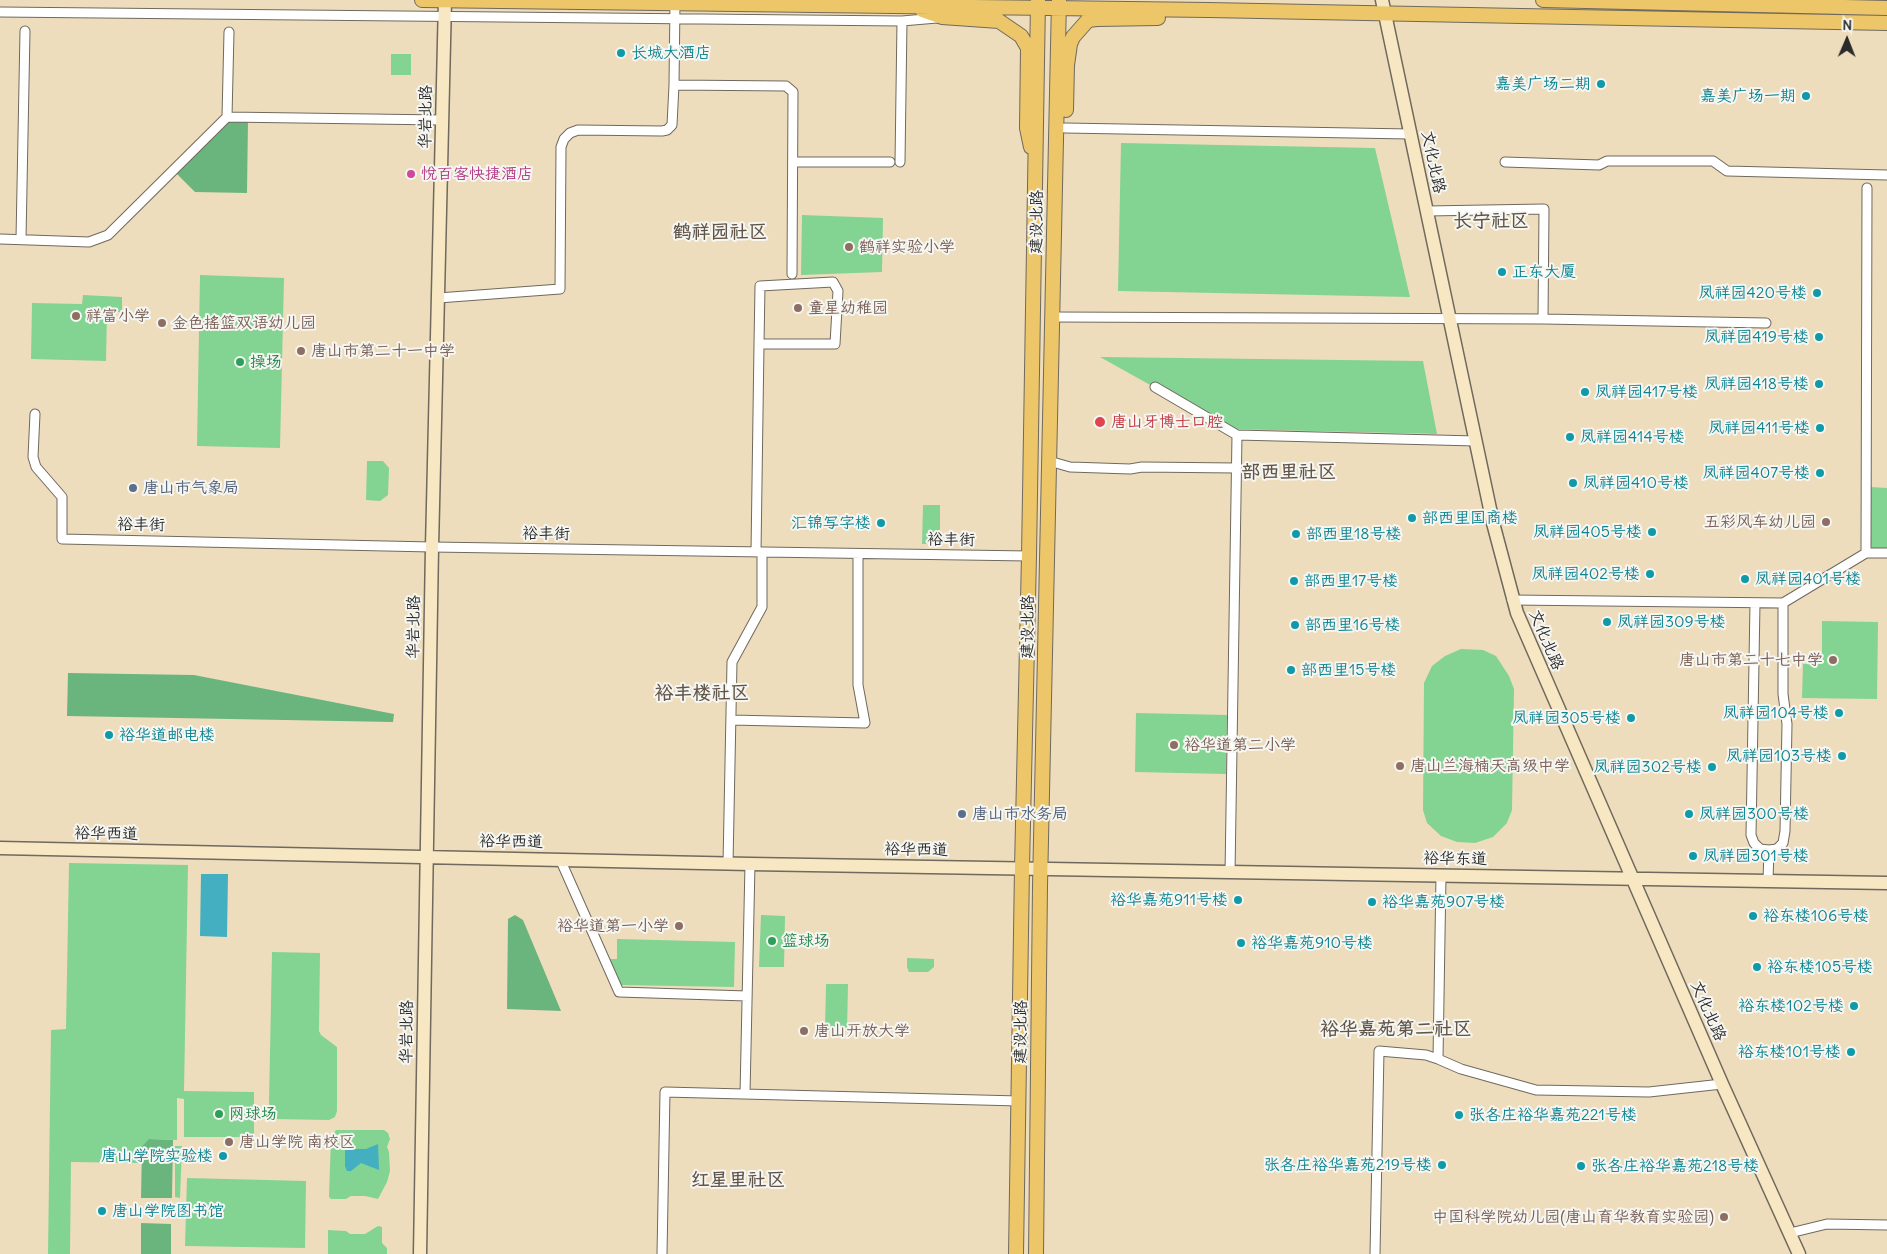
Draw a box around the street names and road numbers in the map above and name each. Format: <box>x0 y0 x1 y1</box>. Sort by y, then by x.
street label: 华岩北路 <box>416 85 436 149</box>
street label: 文化北路 <box>1417 129 1449 195</box>
street label: 建设北路 <box>1027 190 1047 254</box>
street label: 裕丰街 <box>117 515 165 535</box>
street label: 裕丰街 <box>522 524 570 544</box>
street label: 裕丰街 <box>927 530 975 550</box>
street label: 华岩北路 <box>404 595 424 659</box>
street label: 建设北路 <box>1018 595 1038 659</box>
street label: 文化北路 <box>1525 607 1567 673</box>
street label: 裕华西道 <box>74 824 138 844</box>
street label: 裕华西道 <box>479 832 543 852</box>
street label: 裕华西道 <box>884 840 948 860</box>
street label: 裕华东道 <box>1423 849 1487 869</box>
street label: 文化北路 <box>1686 978 1730 1044</box>
street label: 华岩北路 <box>397 1000 417 1064</box>
street label: 建设北路 <box>1011 1000 1031 1064</box>

